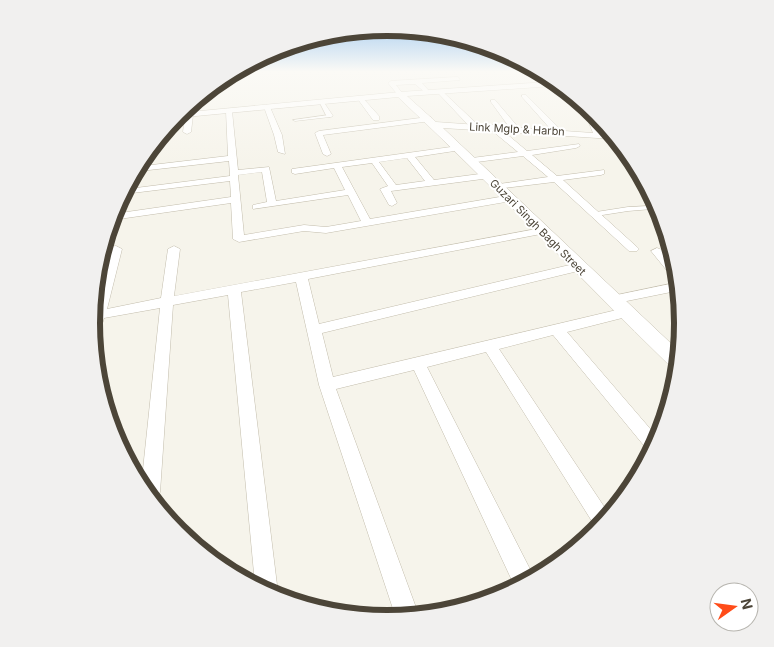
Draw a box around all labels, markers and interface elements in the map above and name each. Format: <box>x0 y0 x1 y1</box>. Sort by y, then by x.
street label: Link Mglp & Harbn <box>469 120 565 138</box>
street label: Guzari Singh Bagh Street <box>487 176 589 278</box>
north arrow <box>709 582 759 632</box>
text: N <box>738 597 757 611</box>

